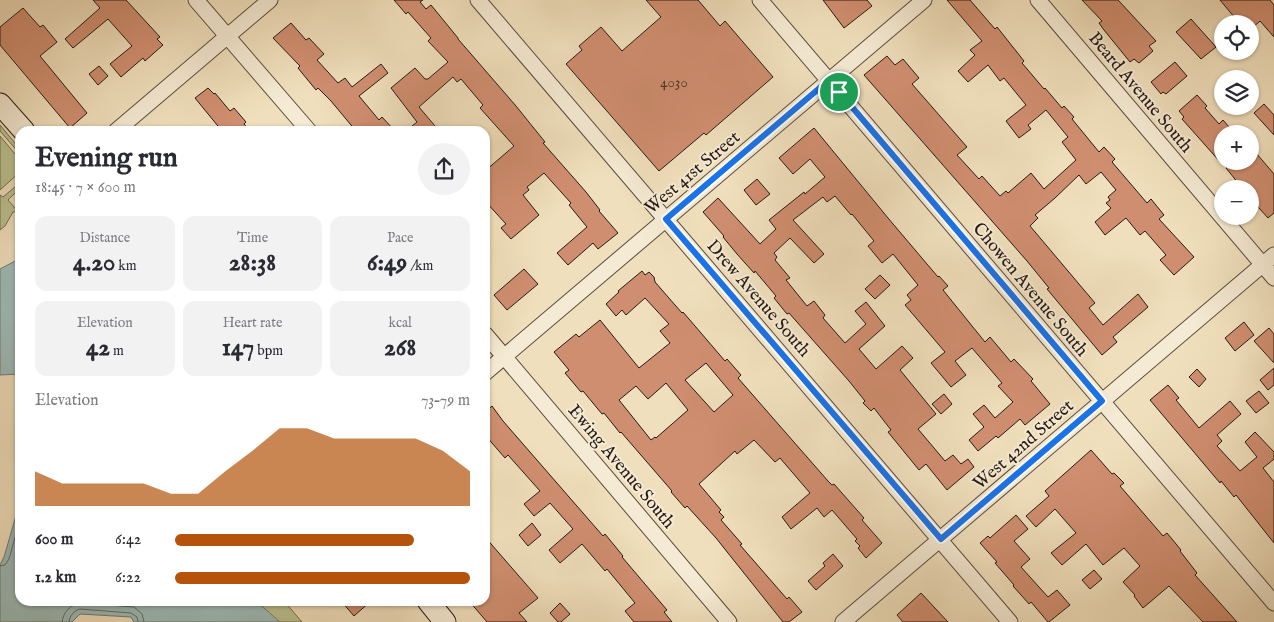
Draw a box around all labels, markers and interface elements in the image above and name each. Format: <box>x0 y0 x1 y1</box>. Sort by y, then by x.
map controls <box>1214 15 1259 225</box>
button: locate <box>1214 15 1259 60</box>
street label: Beard Avenue South <box>1083 28 1197 158</box>
button: layers <box>1214 70 1259 115</box>
pin <box>818 71 860 113</box>
house number: 4030 <box>660 73 688 92</box>
icon: arrive <box>825 78 853 106</box>
button: + <box>1214 125 1259 170</box>
street label: West 41st Street <box>641 127 745 220</box>
text: Evening run <box>35 141 178 176</box>
button: share <box>418 143 470 195</box>
text: 18:45 · 7 × 600 m <box>35 178 136 198</box>
button: − <box>1214 180 1259 225</box>
street label: Chowen Avenue South <box>967 218 1093 362</box>
text: Distance <box>80 229 130 247</box>
text: Time <box>237 229 268 247</box>
text: Pace <box>387 229 413 247</box>
street label: Drew Avenue South <box>701 236 815 363</box>
text: 4.20 <box>73 247 115 279</box>
text: 28:38 <box>229 247 276 279</box>
text: 6:49 <box>367 247 407 279</box>
text: km <box>115 257 137 275</box>
text: /km <box>407 257 433 275</box>
text: Elevation <box>77 314 133 332</box>
text: Heart rate <box>223 314 282 332</box>
text: kcal <box>388 314 412 332</box>
text: 42 <box>86 332 110 364</box>
text: 147 <box>222 332 254 364</box>
text: 268 <box>384 332 416 364</box>
text: m <box>110 342 124 360</box>
text: bpm <box>254 342 283 360</box>
text: Elevation <box>35 391 98 411</box>
text: 73–79 m <box>421 391 470 411</box>
street label: West 42nd Street <box>969 395 1079 495</box>
street label: Ewing Avenue South <box>562 400 680 534</box>
text: 600 m <box>35 530 73 550</box>
text: 6:42 <box>115 530 141 550</box>
text: 1.2 km <box>35 568 76 588</box>
text: 6:22 <box>115 568 141 588</box>

